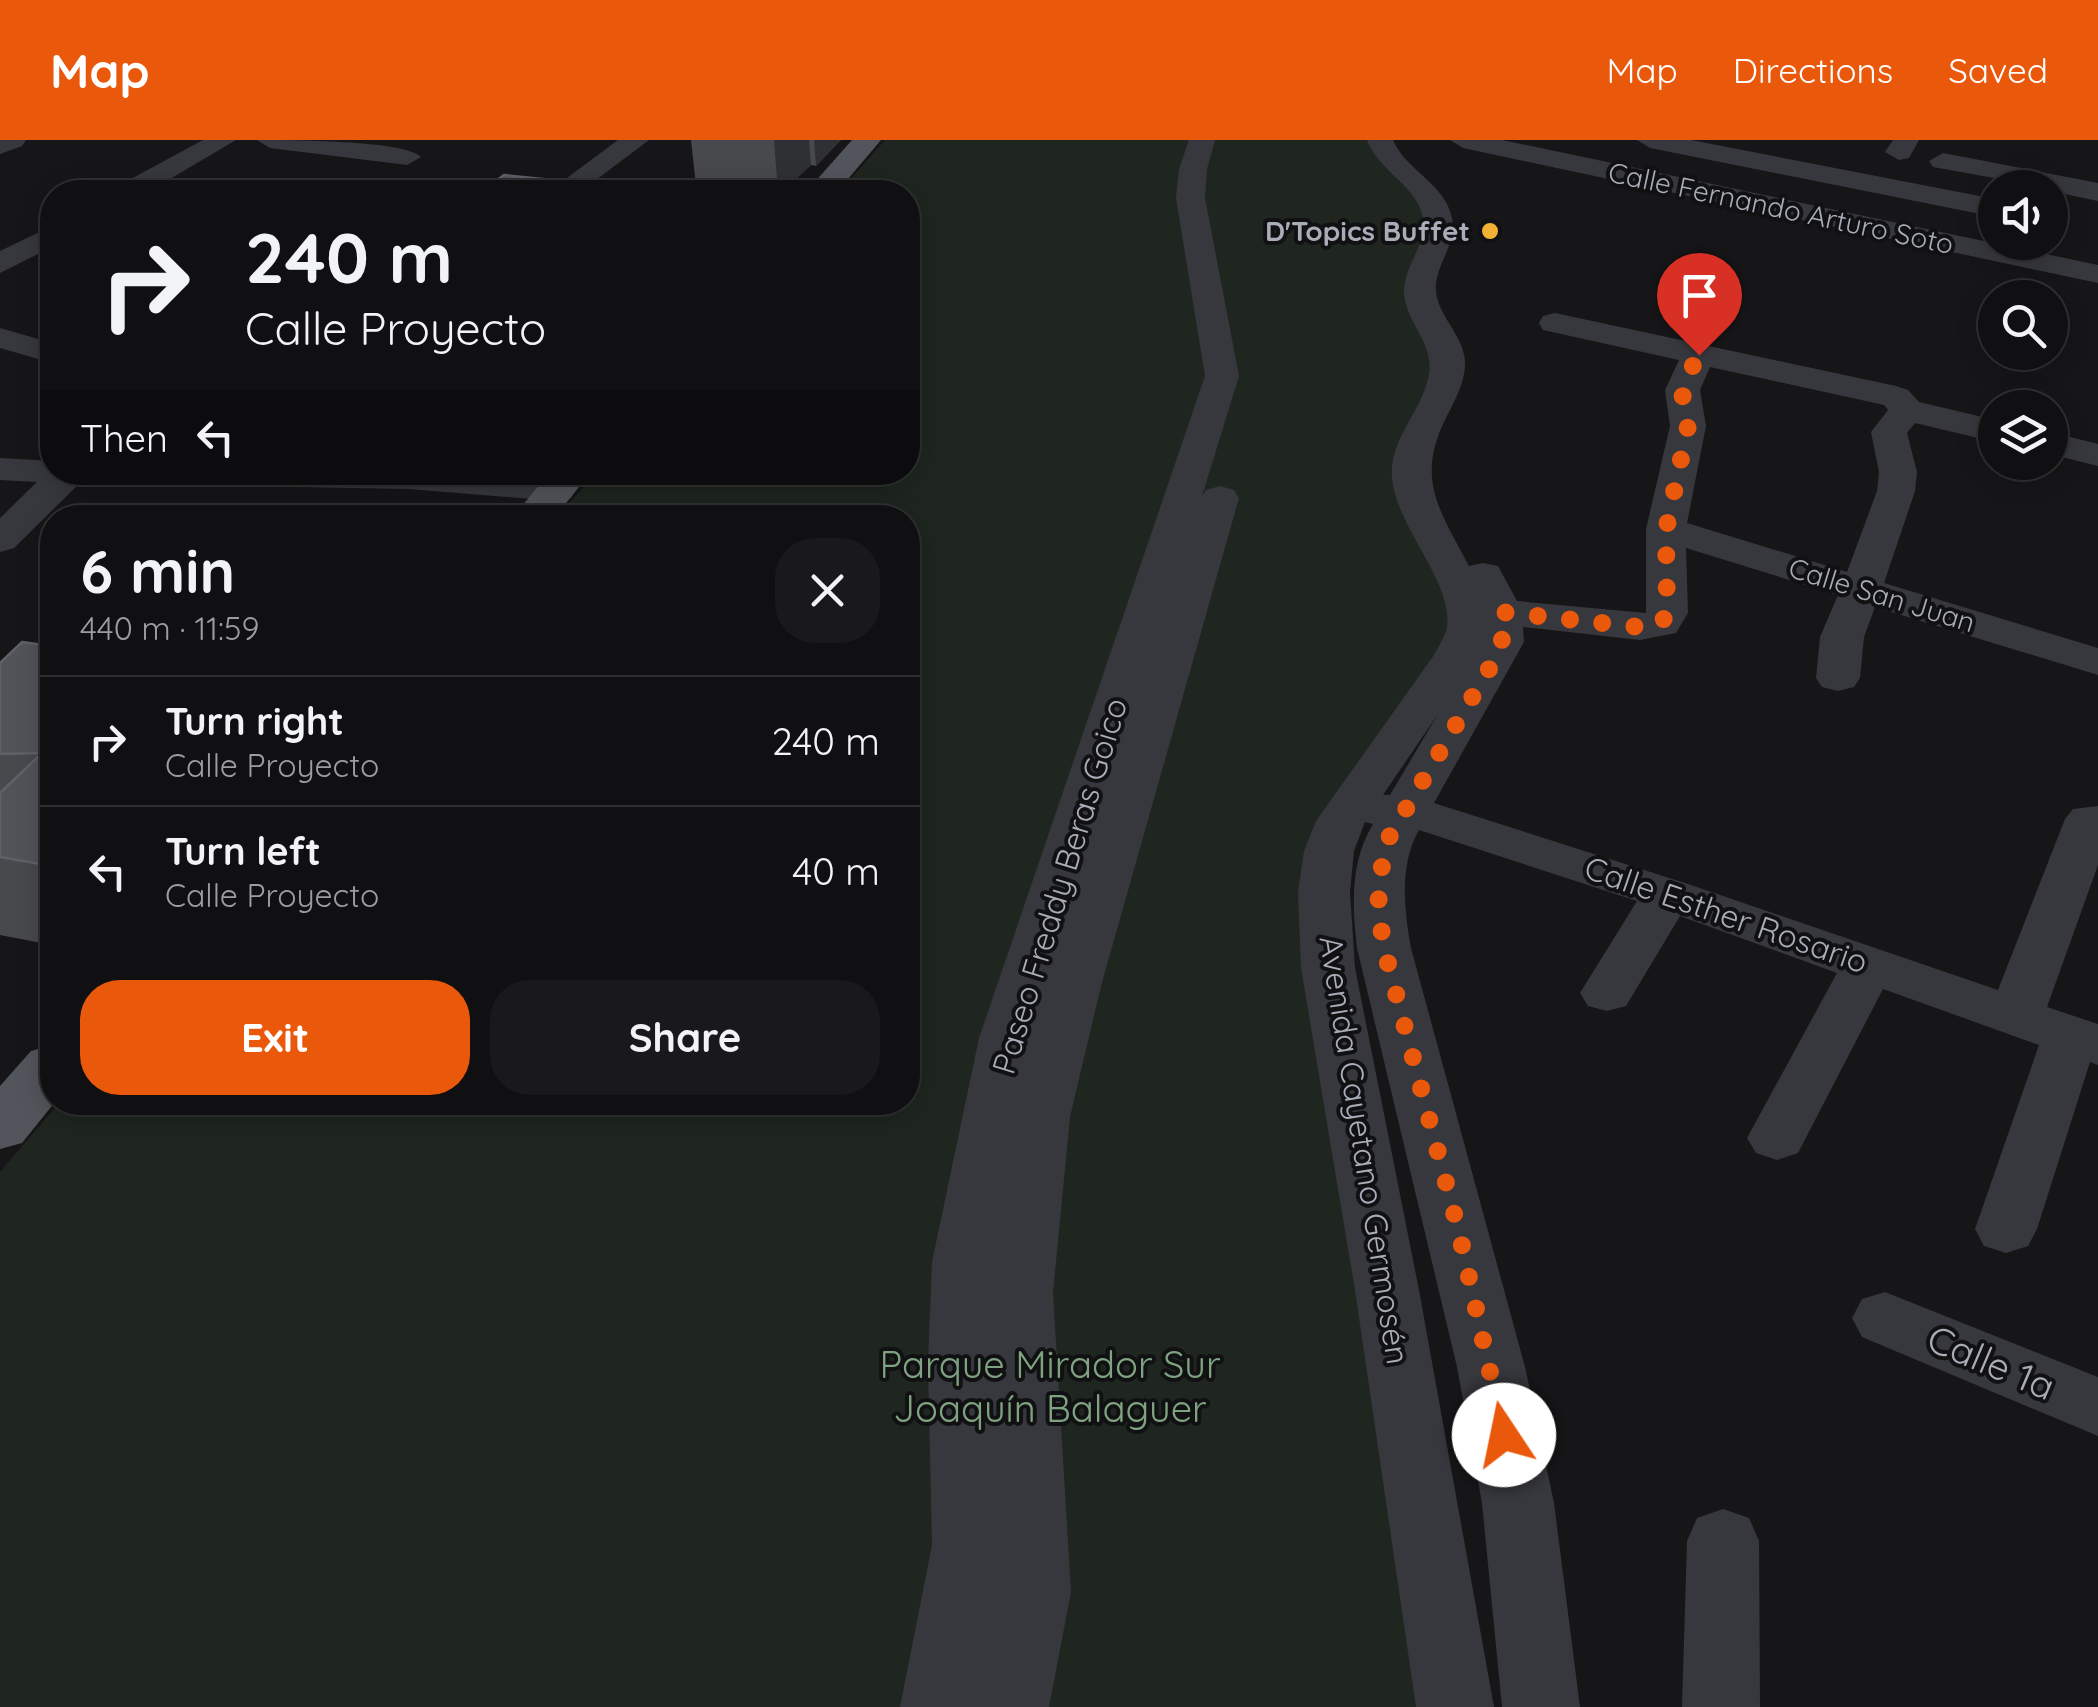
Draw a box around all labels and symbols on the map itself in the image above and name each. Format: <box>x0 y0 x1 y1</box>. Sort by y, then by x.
street label: Calle Fernando Arturo Soto <box>1605 154 1957 261</box>
place label: D'Topics Buffet <box>1265 213 1470 248</box>
marker: D'Topics Buffet <box>1479 220 1501 242</box>
pin <box>1657 253 1742 356</box>
street label: Calle San Juan <box>1785 550 1980 639</box>
street label: Paseo Freddy Beras Goico <box>983 693 1135 1078</box>
street label: Calle Esther Rosario <box>1580 847 1873 981</box>
street label: Avenida Cayetano Germosén <box>1311 933 1419 1367</box>
street label: Calle 1a <box>1920 1314 2062 1410</box>
park label: Parque Mirador Sur Joaquín Balaguer <box>879 1340 1221 1432</box>
position arrow <box>1452 1383 1556 1487</box>

